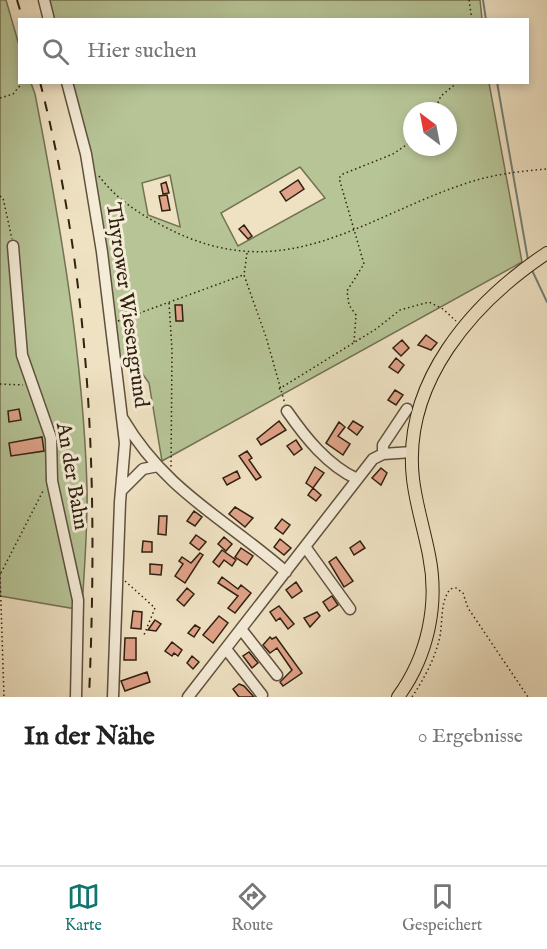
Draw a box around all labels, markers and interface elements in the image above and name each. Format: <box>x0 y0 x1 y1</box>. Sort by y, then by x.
search box <box>18 18 529 84</box>
icon: search <box>39 35 72 68</box>
text: Hier suchen <box>87 37 197 65</box>
north arrow <box>403 102 457 156</box>
street label: Thyrower Wiesengrund <box>99 201 154 410</box>
street label: An der Bahn <box>49 420 94 532</box>
text: In der Nähe <box>24 720 155 753</box>
text: 0 Ergebnisse <box>418 724 523 749</box>
tab: Karte <box>65 880 102 936</box>
tab: Route <box>231 880 273 936</box>
tab: Gespeichert <box>402 880 482 936</box>

